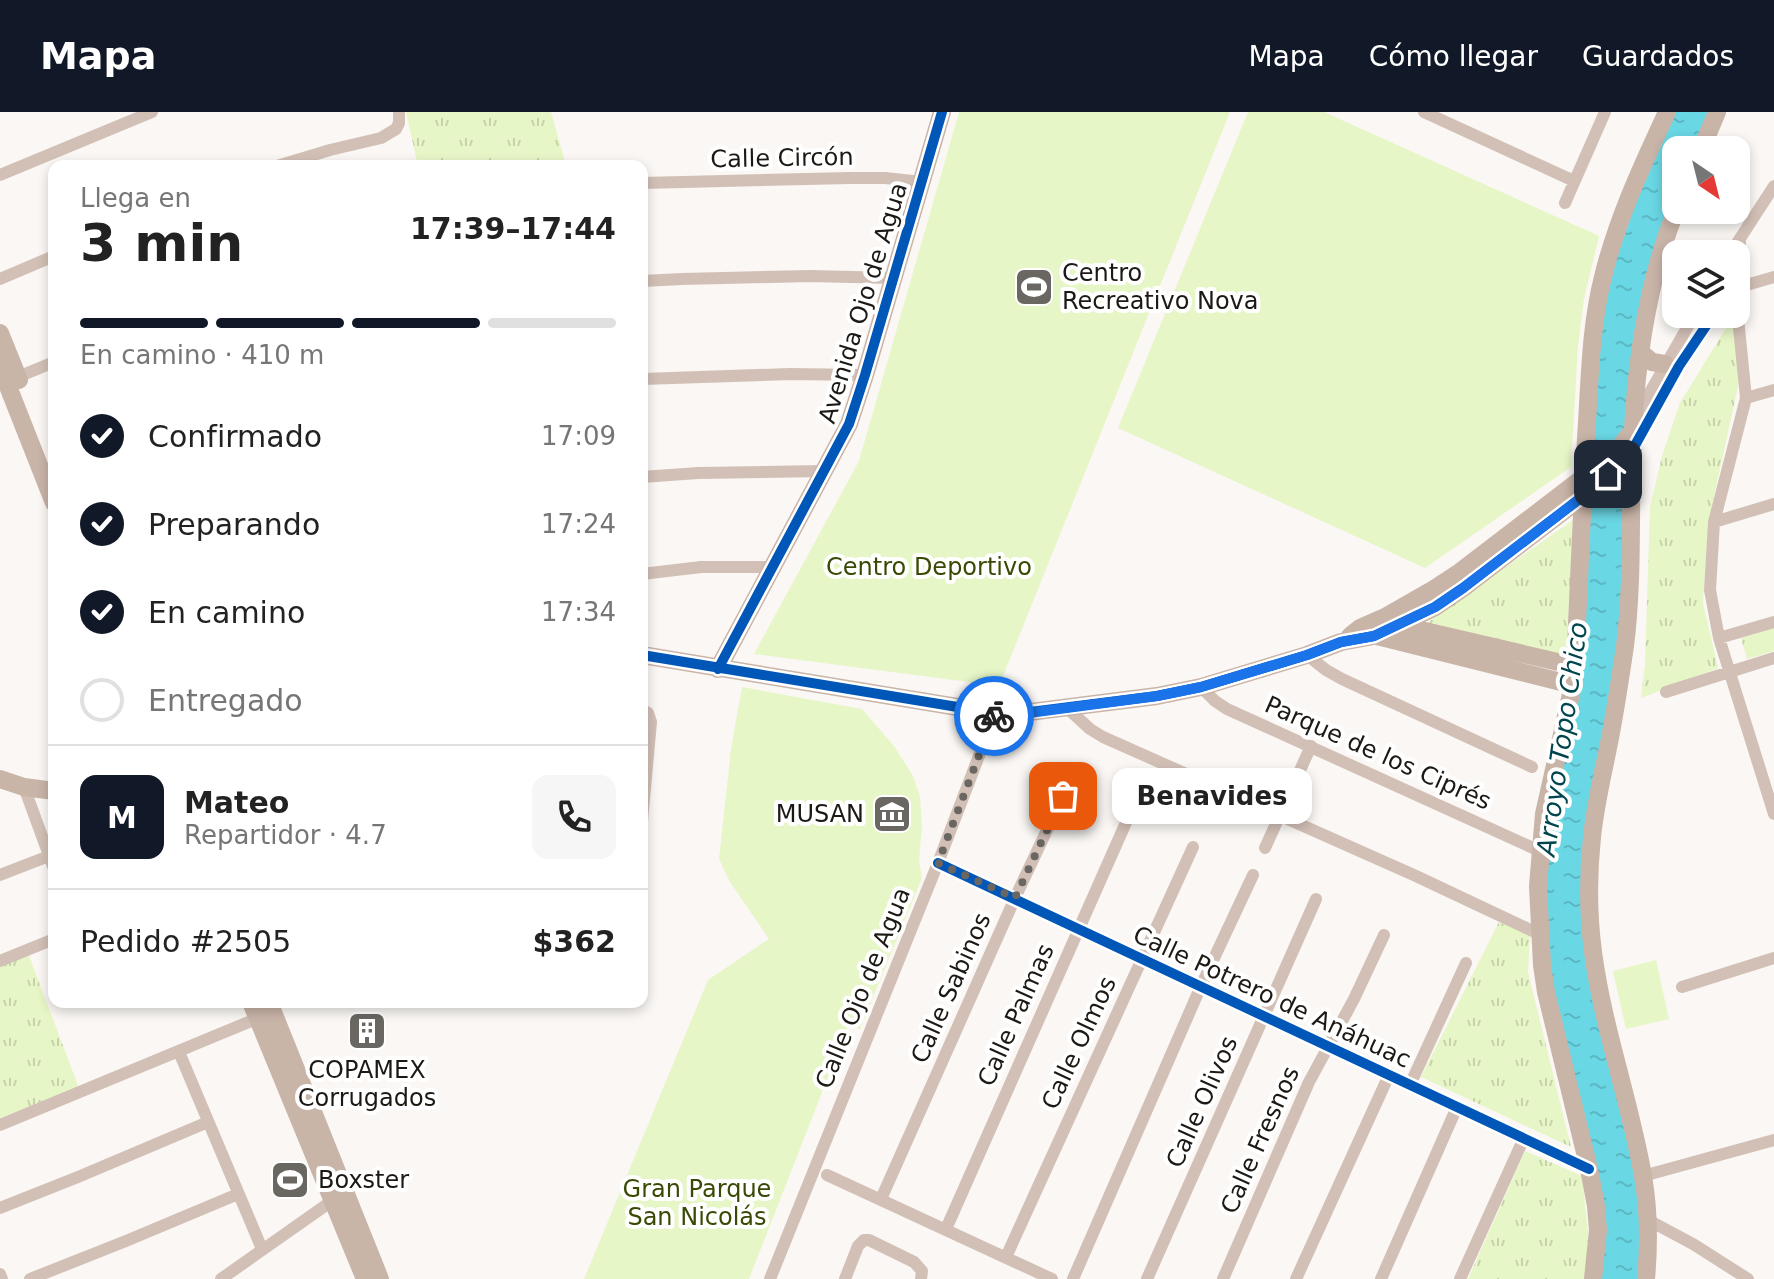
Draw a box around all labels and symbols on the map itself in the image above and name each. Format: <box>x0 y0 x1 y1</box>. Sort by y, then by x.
north arrow <box>1662 136 1750 224</box>
street label: Calle Circón <box>710 143 854 173</box>
street label: Avenida Ojo de Agua <box>813 179 913 427</box>
place label: Centro Recreativo Nova <box>1062 259 1259 315</box>
sports icon: Centro Recreativo Nova <box>1013 266 1055 308</box>
pin <box>1574 440 1642 508</box>
park label: Centro Deportivo <box>826 553 1032 581</box>
water label: Arroyo Topo Chico <box>1530 620 1593 860</box>
courier <box>954 676 1034 756</box>
street label: Parque de los Ciprés <box>1260 690 1496 816</box>
pin <box>1029 762 1097 830</box>
callout: Benavides <box>1111 768 1311 824</box>
museum icon: MUSAN <box>871 793 913 835</box>
place label: MUSAN <box>776 800 864 828</box>
street label: Calle Ojo de Agua <box>810 883 916 1093</box>
street label: Calle Sabinos <box>905 909 997 1067</box>
street label: Calle Potrero de Anáhuac <box>1129 920 1415 1074</box>
street label: Calle Palmas <box>972 940 1060 1090</box>
street label: Calle Olmos <box>1036 972 1122 1114</box>
building icon: COPAMEX Corrugados <box>346 1010 388 1052</box>
street label: Calle Olivos <box>1161 1032 1243 1172</box>
place label: COPAMEX Corrugados <box>298 1056 436 1112</box>
street label: Calle Fresnos <box>1215 1062 1305 1218</box>
sports icon: Boxster <box>269 1159 311 1201</box>
place label: Boxster <box>318 1166 409 1194</box>
park label: Gran Parque San Nicolás <box>623 1175 771 1231</box>

